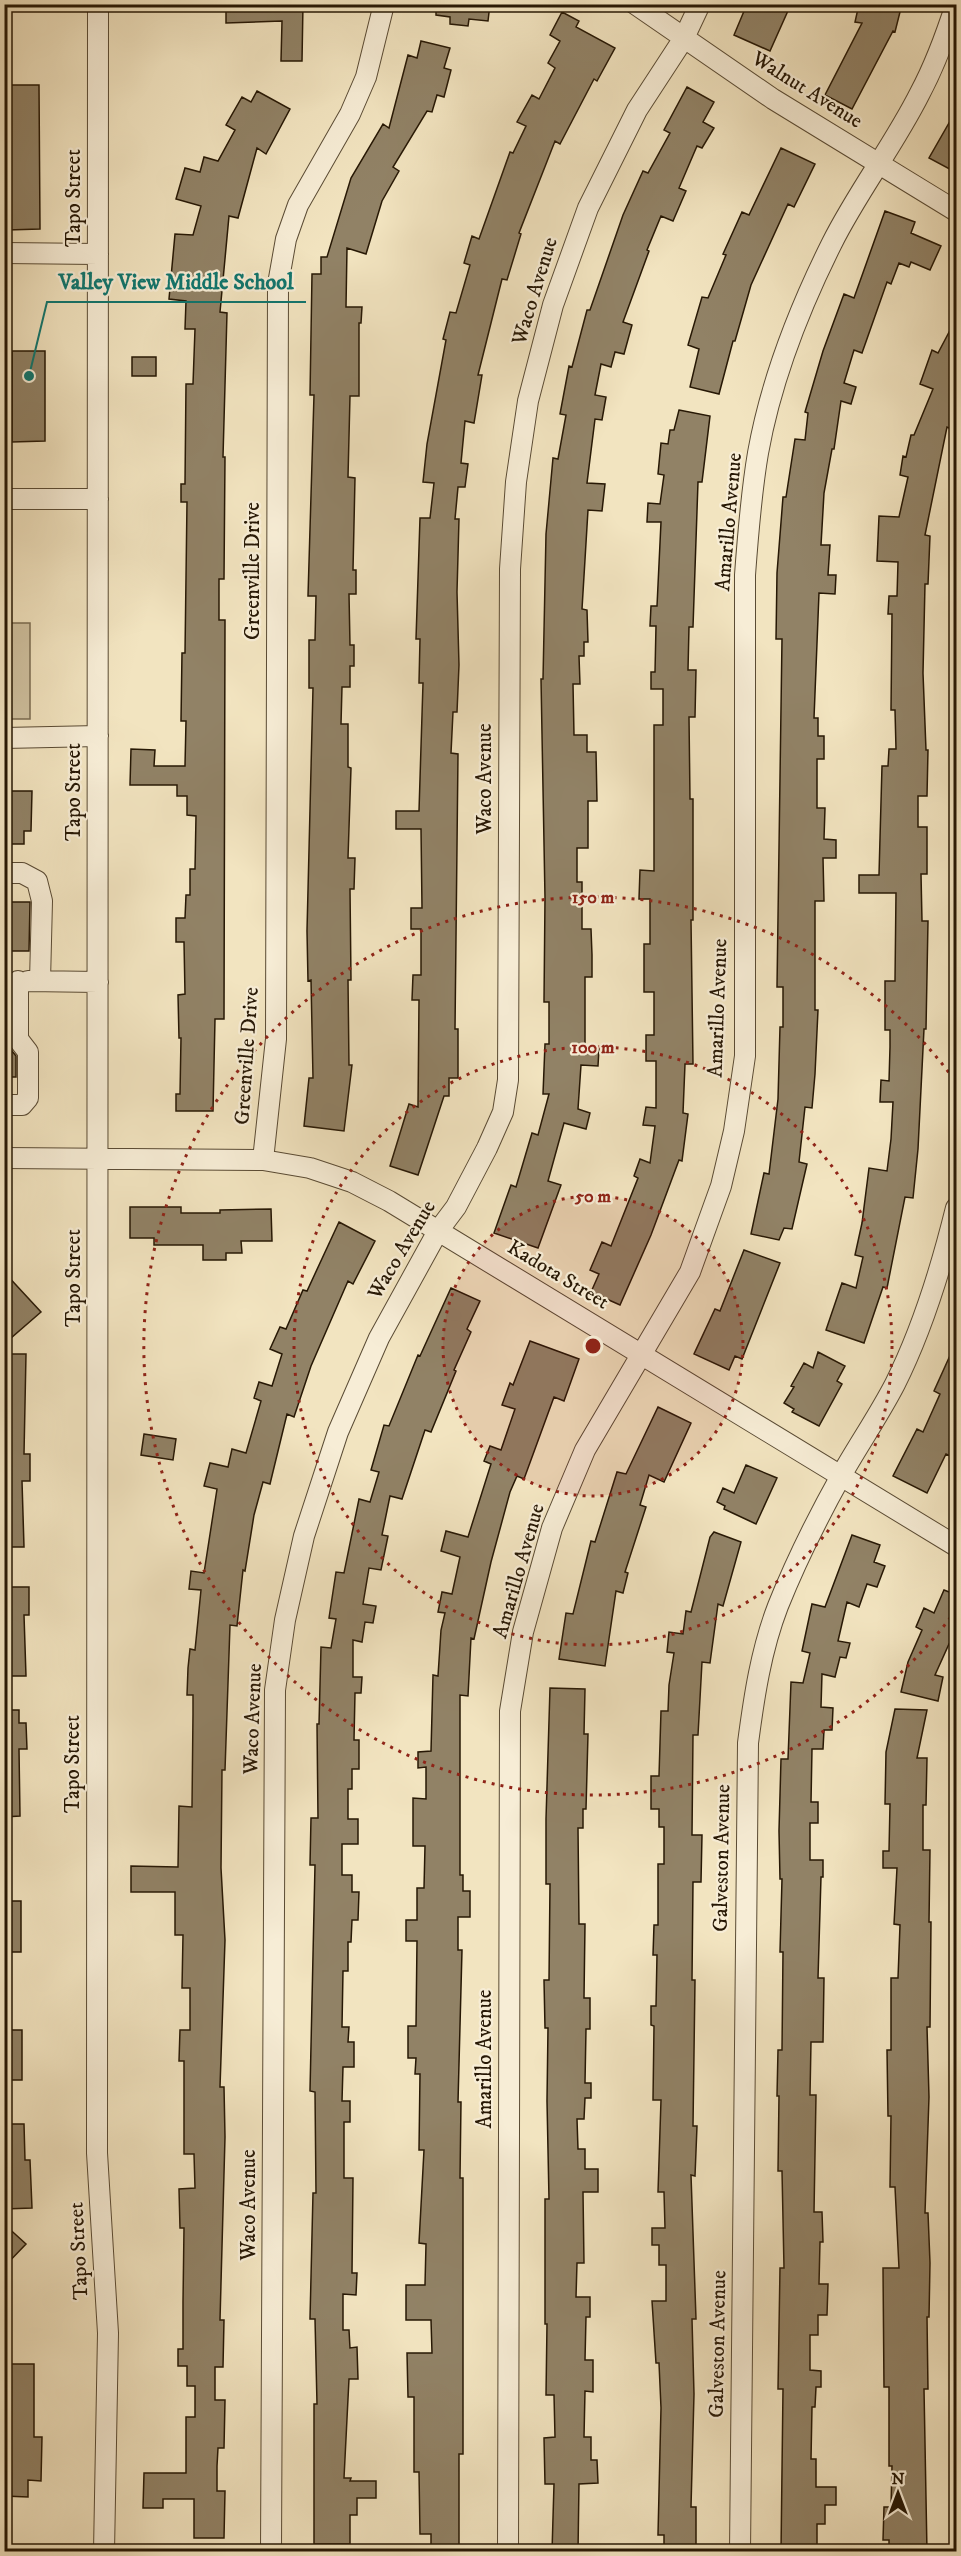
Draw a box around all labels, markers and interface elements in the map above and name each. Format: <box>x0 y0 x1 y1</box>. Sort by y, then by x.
street label: Walnut Avenue <box>746 45 868 135</box>
street label: Tapo Street <box>61 149 87 247</box>
street label: Waco Avenue <box>506 234 564 349</box>
callout: Valley View Middle School <box>47 262 306 302</box>
text: Valley View Middle School <box>57 269 294 296</box>
street label: Amarillo Avenue <box>710 451 748 592</box>
street label: Greenville Drive <box>240 502 266 640</box>
street label: Waco Avenue <box>472 723 498 836</box>
street label: Tapo Street <box>61 743 87 841</box>
text: 150 m <box>572 887 615 909</box>
street label: Amarillo Avenue <box>703 938 733 1078</box>
street label: Greenville Drive <box>229 986 265 1126</box>
text: 100 m <box>571 1037 615 1059</box>
text: 50 m <box>574 1186 611 1208</box>
street label: Waco Avenue <box>362 1195 442 1305</box>
street label: Tapo Street <box>61 1229 87 1327</box>
street label: Kadota Street <box>502 1234 614 1316</box>
centre of rings <box>583 1336 603 1356</box>
street label: Amarillo Avenue <box>487 1500 551 1641</box>
street label: Waco Avenue <box>238 1663 268 1776</box>
street label: Tapo Street <box>60 1715 86 1813</box>
street label: Galveston Avenue <box>708 1784 736 1932</box>
street label: Amarillo Avenue <box>472 1989 498 2129</box>
street label: Waco Avenue <box>236 2149 262 2262</box>
street label: Tapo Street <box>63 2201 95 2301</box>
street label: Galveston Avenue <box>704 2270 732 2418</box>
north arrow <box>868 2463 928 2523</box>
text: N <box>891 2469 905 2489</box>

